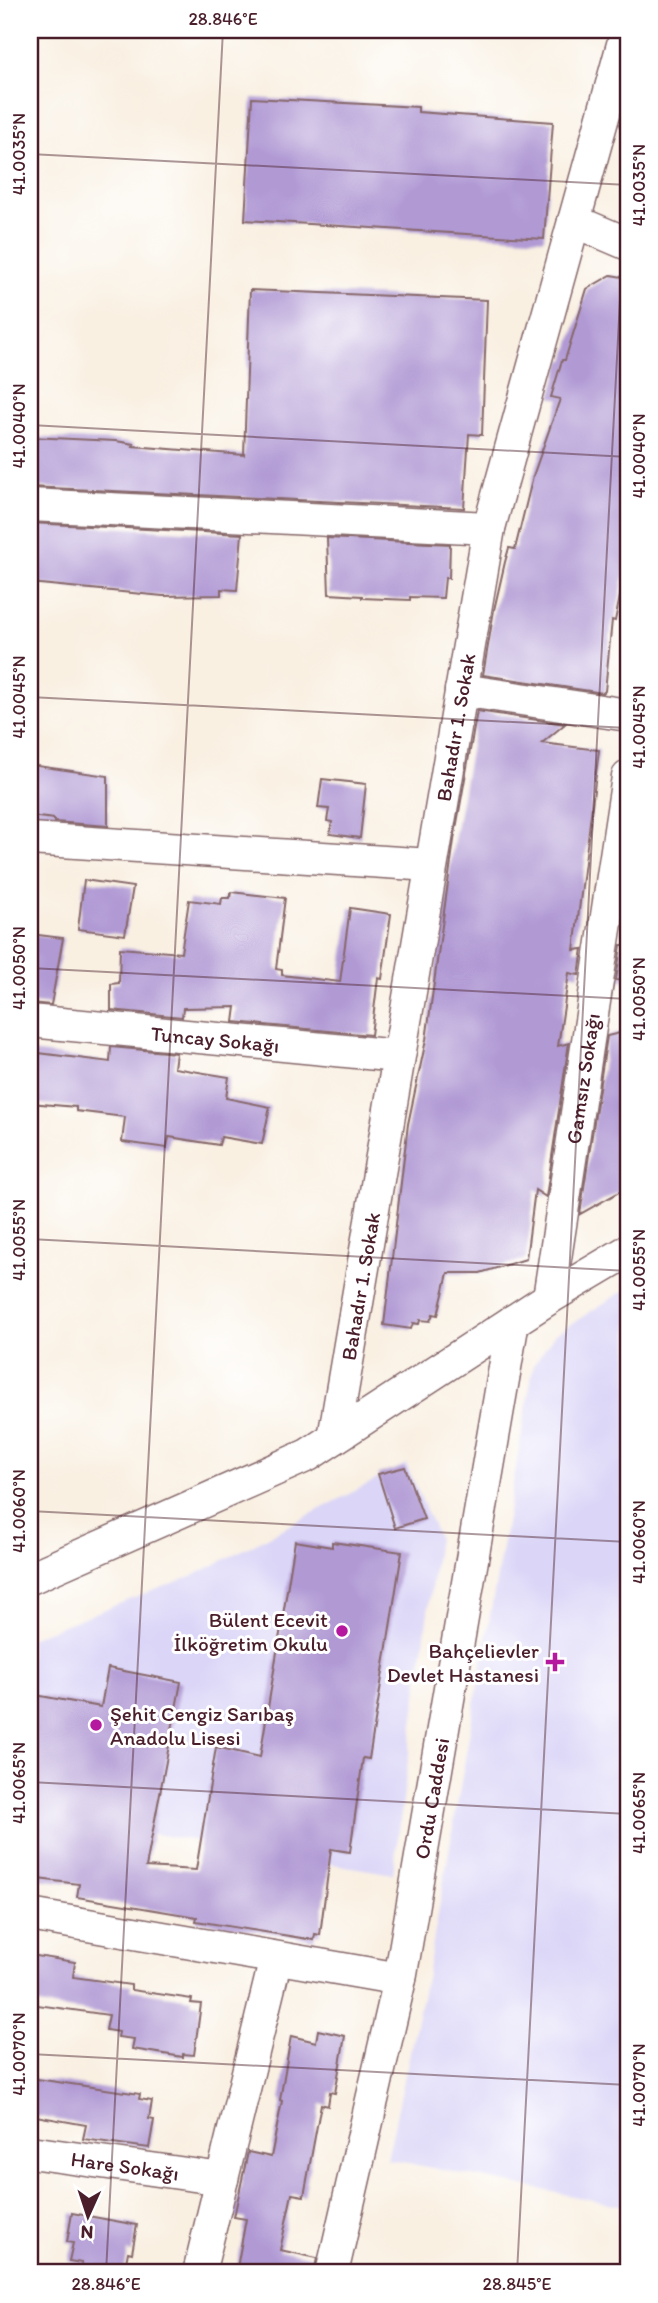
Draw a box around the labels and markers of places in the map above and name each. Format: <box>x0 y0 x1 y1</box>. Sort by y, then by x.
place label: Bülent Ecevit İlköğretim Okulu <box>173 1607 328 1656</box>
marker: Bülent Ecevit İlköğretim Okulu <box>334 1623 350 1639</box>
place label: Bahçelievler Devlet Hastanesi <box>387 1638 539 1687</box>
marker: Bahçelievler Devlet Hastanesi <box>545 1652 565 1672</box>
place label: Şehit Cengiz Sarıbaş Anadolu Lisesi <box>110 1701 294 1750</box>
marker: Şehit Cengiz Sarıbaş Anadolu Lisesi <box>88 1717 104 1733</box>

